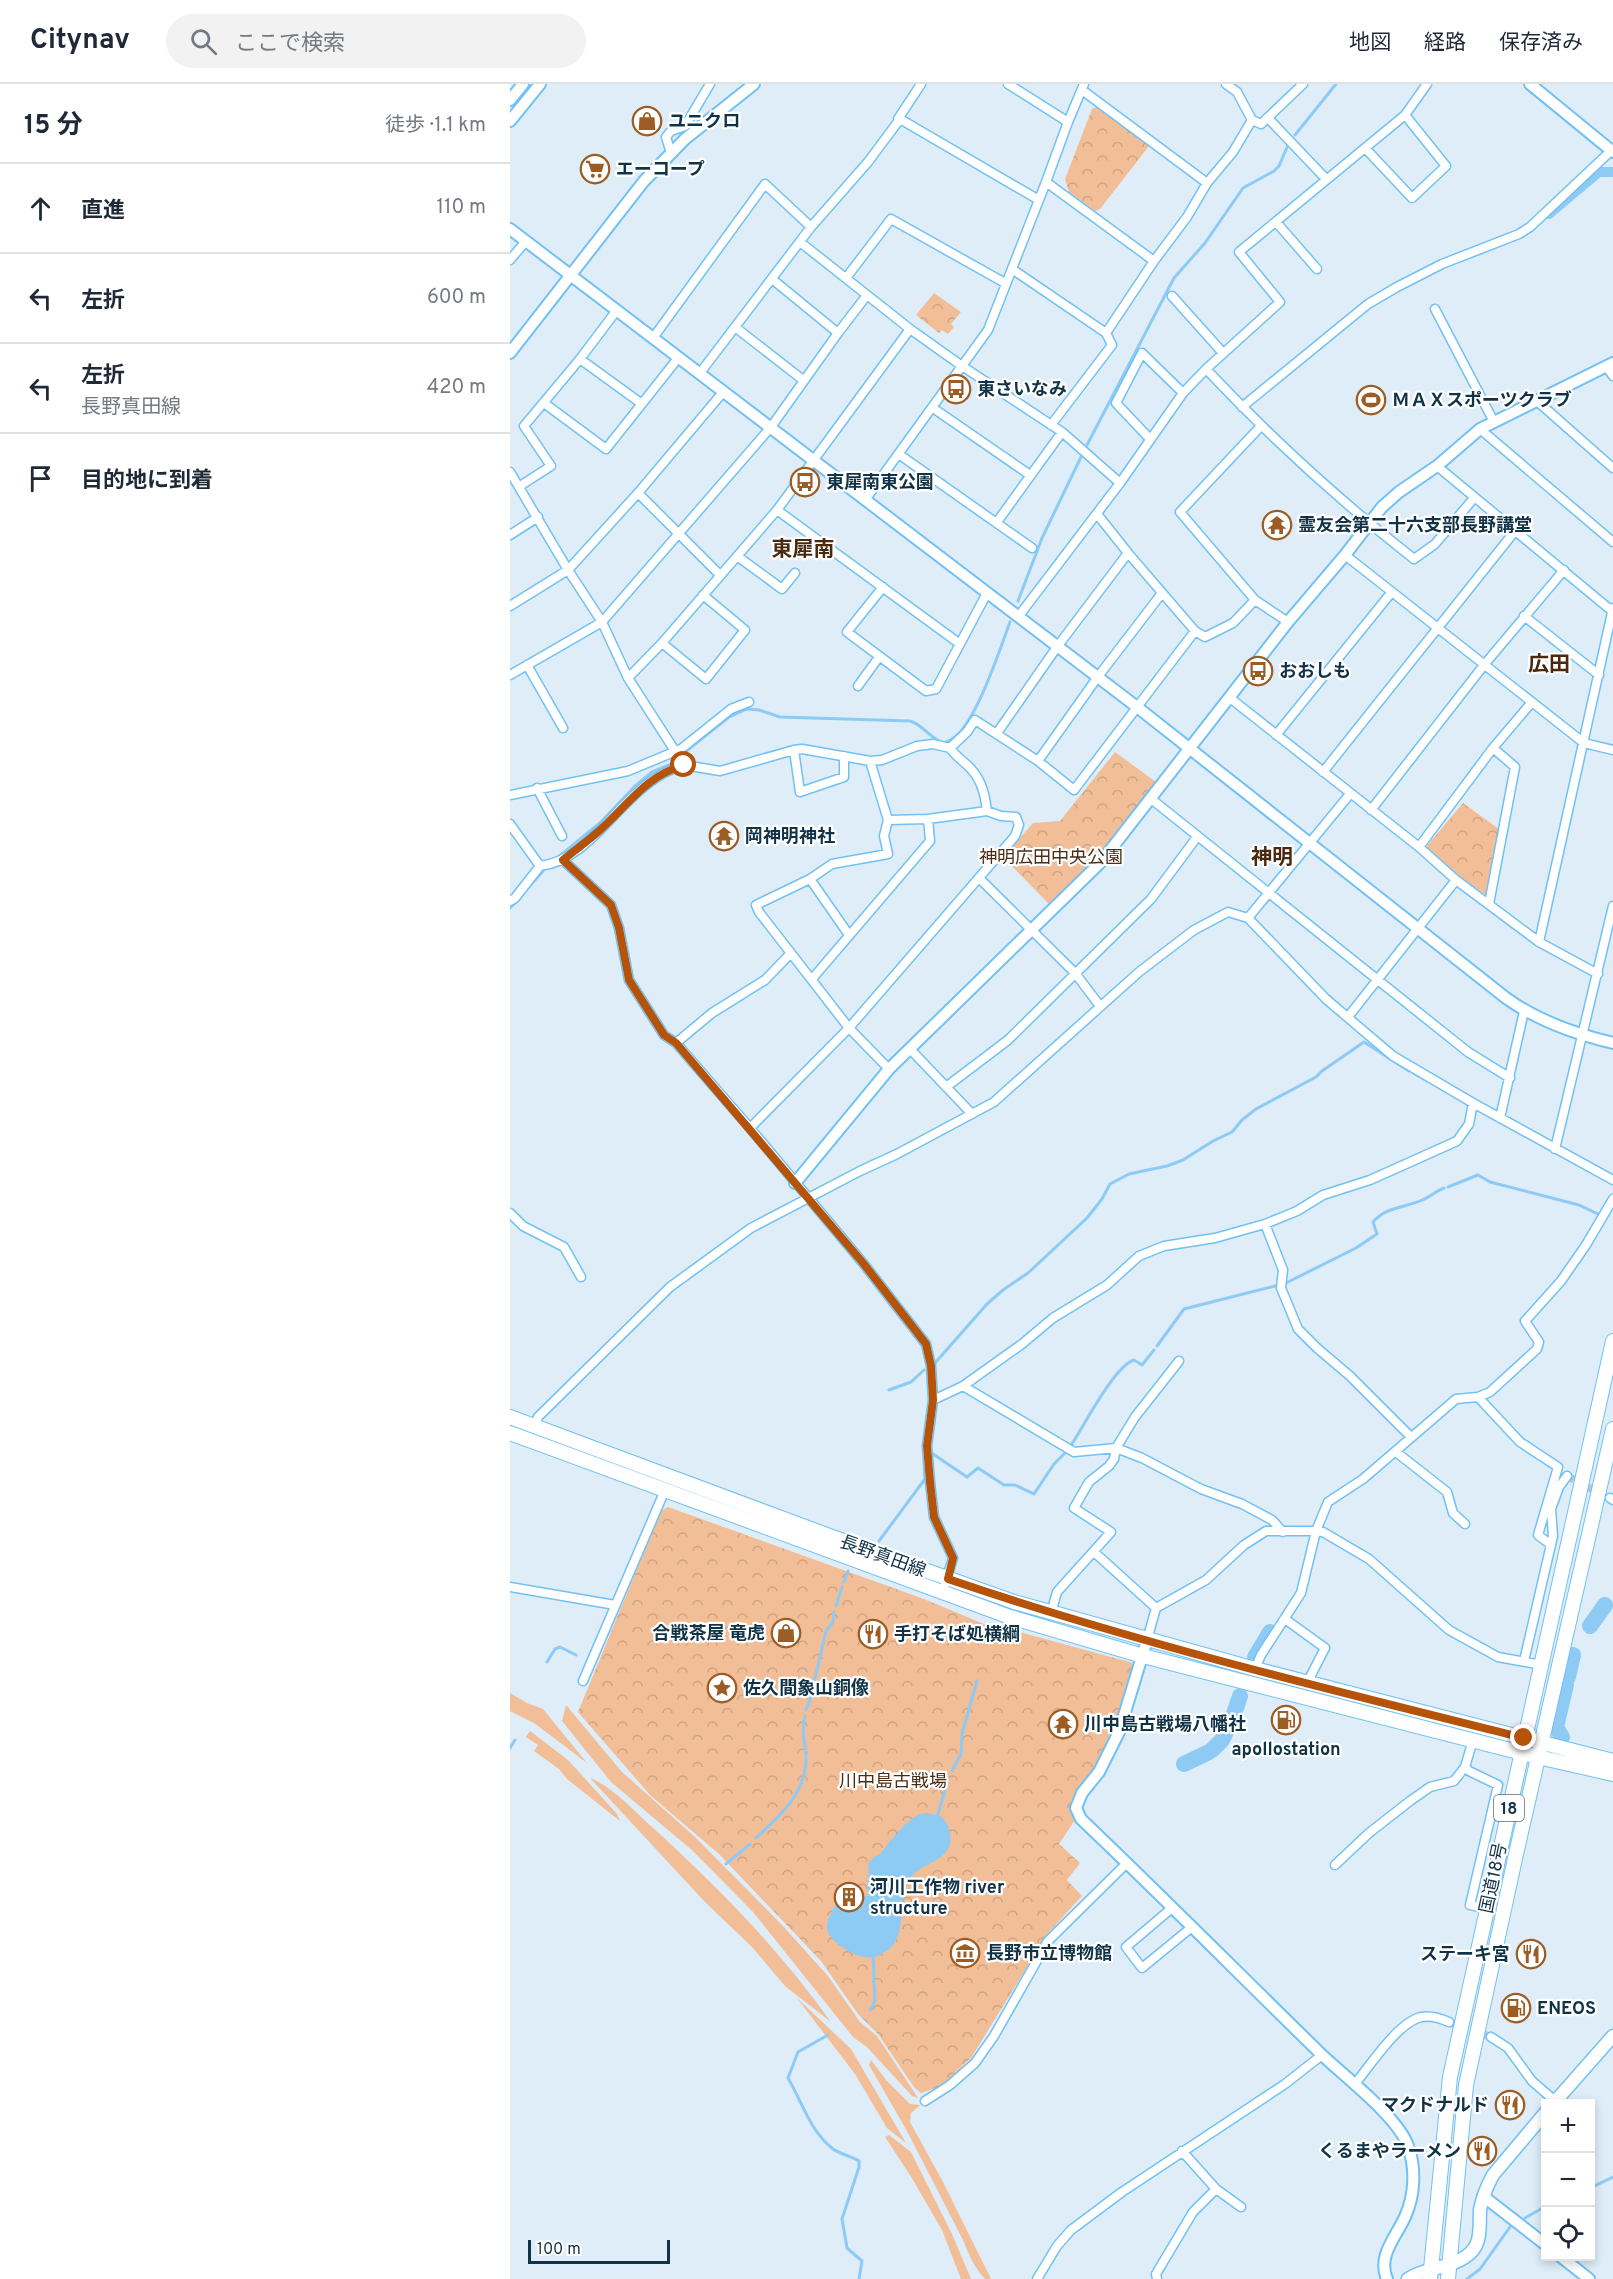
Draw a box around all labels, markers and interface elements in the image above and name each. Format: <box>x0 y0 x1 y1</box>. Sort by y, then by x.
search box <box>166 14 586 68</box>
text: Citynav <box>30 23 130 59</box>
icon: search <box>187 25 220 58</box>
text: 地図 <box>1349 30 1391 57</box>
text: 経路 <box>1424 30 1466 57</box>
text: 保存済み <box>1499 30 1583 57</box>
text: ここで検索 <box>235 31 345 58</box>
shop icon: ユニクロ <box>631 105 663 137</box>
text: 15 分 <box>24 110 83 143</box>
place label: ユニクロ <box>668 111 740 134</box>
text: 徒歩 · 1.1 km <box>385 113 486 139</box>
supermarket icon: エーコープ <box>579 153 611 185</box>
place label: エーコープ <box>616 159 705 182</box>
icon: ahead <box>24 192 57 225</box>
text: 110 m <box>437 195 486 221</box>
text: 直進 <box>81 198 125 225</box>
icon: left <box>24 282 57 315</box>
text: 600 m <box>427 285 486 311</box>
text: 左折 <box>81 288 125 315</box>
text: 左折 <box>81 363 125 390</box>
icon: left <box>24 372 57 405</box>
bus stop icon: 東さいなみ <box>940 373 972 405</box>
text: 420 m <box>427 375 486 401</box>
place label: 東さいなみ <box>977 379 1067 402</box>
sports icon: ＭＡＸスポーツクラブ <box>1355 384 1387 416</box>
place label: ＭＡＸスポーツクラブ <box>1392 390 1572 413</box>
text: 長野真田線 <box>81 395 181 421</box>
icon: arrive <box>24 462 57 495</box>
bus stop icon: 東犀南東公園 <box>789 466 821 498</box>
text: 目的地に到着 <box>81 468 213 495</box>
place label: 東犀南東公園 <box>826 472 934 495</box>
temple icon: 霊友会第二十六支部長野講堂 <box>1261 509 1293 541</box>
place label: 霊友会第二十六支部長野講堂 <box>1298 515 1532 538</box>
district label: 東犀南 <box>772 537 835 564</box>
district label: 広田 <box>1528 652 1570 679</box>
bus stop icon: おおしも <box>1242 655 1274 687</box>
place label: おおしも <box>1279 661 1351 684</box>
route start <box>670 751 696 777</box>
temple icon: 岡神明神社 <box>708 820 740 852</box>
place label: 岡神明神社 <box>745 826 835 849</box>
district label: 神明 <box>1251 845 1293 872</box>
park label: 神明広田中央公園 <box>979 847 1123 870</box>
street label: 長野真田線 <box>836 1531 929 1584</box>
shop icon: 合戦茶屋 竜虎 <box>770 1617 802 1649</box>
restaurant icon: 手打そば処横綱 <box>857 1618 889 1650</box>
place label: 合戦茶屋 竜虎 <box>653 1623 765 1646</box>
place label: 手打そば処横綱 <box>894 1624 1020 1647</box>
place icon: 佐久間象山銅像 <box>706 1672 738 1704</box>
place label: 佐久間象山銅像 <box>743 1677 869 1701</box>
fuel station icon: apollostation <box>1270 1704 1302 1736</box>
temple icon: 川中島古戦場八幡社 <box>1047 1708 1079 1740</box>
place label: 川中島古戦場八幡社 <box>1084 1714 1246 1737</box>
route end <box>1510 1724 1536 1750</box>
place label: apollostation <box>1231 1739 1341 1762</box>
park label: 川中島古戦場 <box>839 1771 947 1794</box>
road number: 18 <box>1494 1795 1524 1821</box>
street label: 国道18号 <box>1476 1841 1513 1916</box>
place label: 河川工作物 river structure <box>870 1877 1005 1921</box>
building icon: 河川工作物 river structure <box>833 1881 865 1913</box>
museum icon: 長野市立博物館 <box>949 1937 981 1969</box>
restaurant icon: ステーキ宮 <box>1515 1938 1547 1970</box>
place label: 長野市立博物館 <box>986 1943 1112 1966</box>
place label: ステーキ宮 <box>1420 1944 1510 1967</box>
fuel station icon: ENEOS <box>1500 1992 1532 2024</box>
place label: ENEOS <box>1537 1998 1596 2021</box>
restaurant icon: マクドナルド <box>1494 2089 1526 2121</box>
place label: マクドナルド <box>1381 2095 1489 2118</box>
map controls <box>1541 2099 1595 2261</box>
button: + <box>1541 2099 1595 2153</box>
restaurant icon: くるまやラーメン <box>1466 2135 1498 2167</box>
place label: くるまやラーメン <box>1318 2141 1461 2164</box>
button: − <box>1541 2153 1595 2207</box>
button: locate <box>1541 2207 1595 2261</box>
scale bar <box>528 2237 670 2264</box>
text: 100 m <box>537 2240 581 2260</box>

